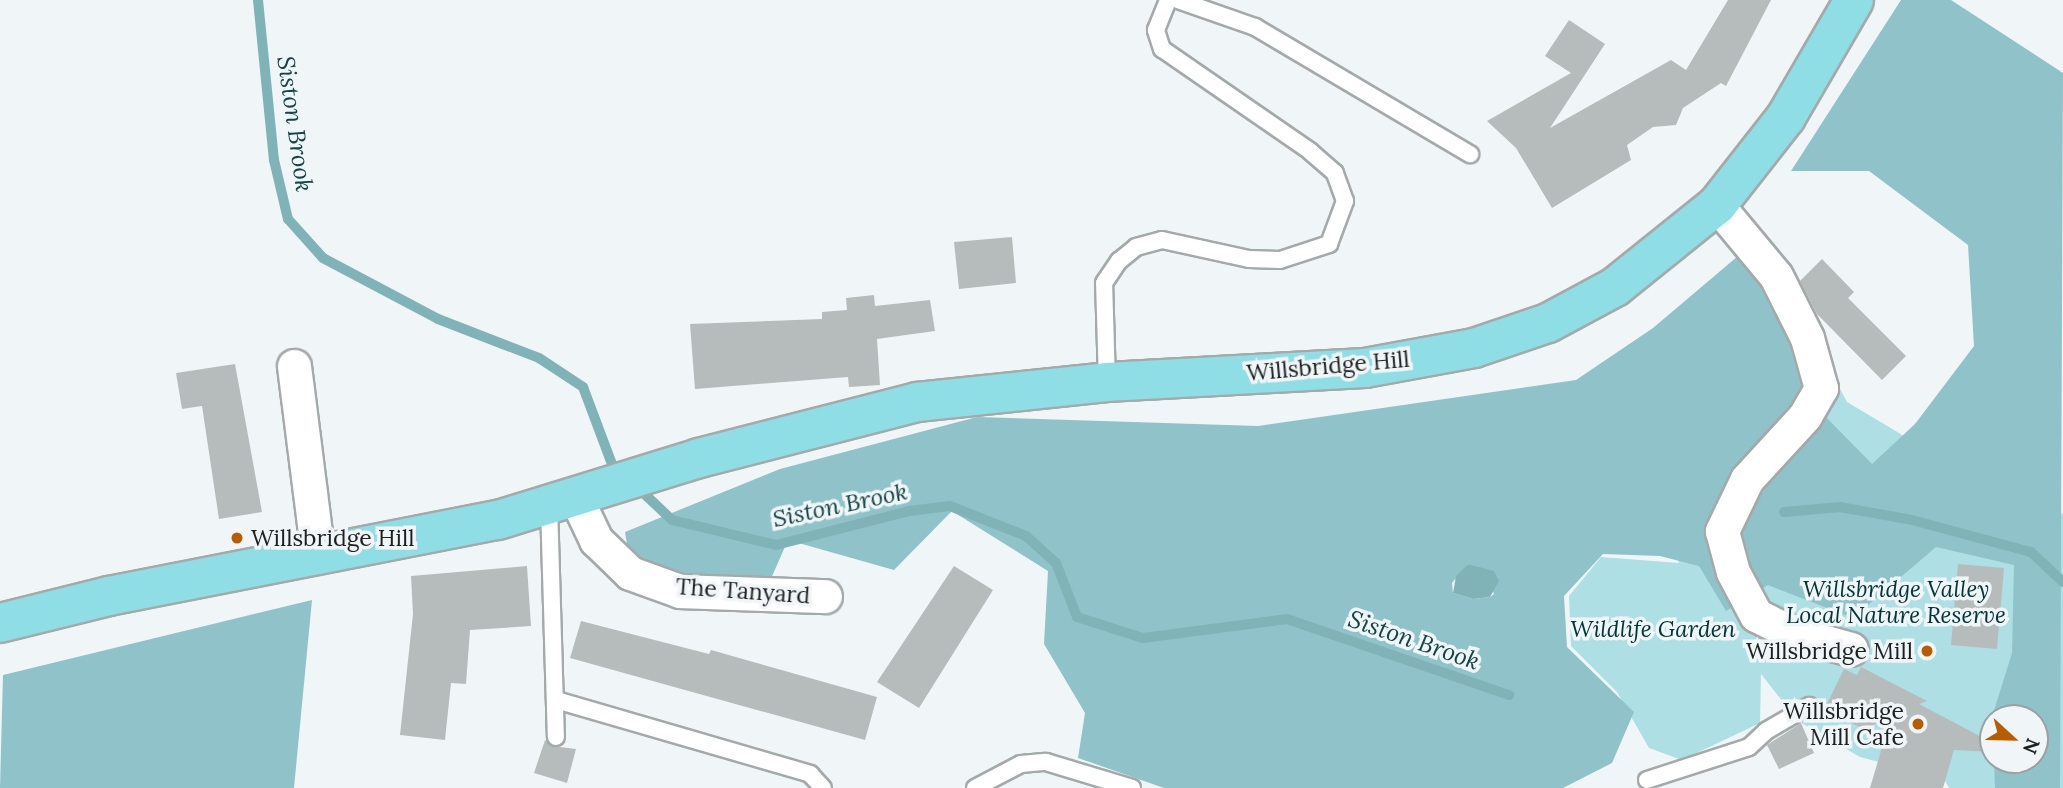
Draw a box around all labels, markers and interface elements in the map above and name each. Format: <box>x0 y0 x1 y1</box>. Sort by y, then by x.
water label: Siston Brook <box>271 54 319 194</box>
street label: Willsbridge Hill <box>1245 345 1411 387</box>
water label: Siston Brook <box>770 477 910 533</box>
place label: Willsbridge Hill <box>251 524 415 552</box>
marker: Willsbridge Hill <box>229 530 245 546</box>
street label: The Tanyard <box>675 573 811 609</box>
park label: Willsbridge Valley Local Nature Reserve <box>1786 575 2006 629</box>
water label: Siston Brook <box>1345 604 1483 676</box>
park label: Wildlife Garden <box>1570 615 1736 643</box>
place label: Willsbridge Mill <box>1746 637 1913 665</box>
marker: Willsbridge Mill <box>1919 643 1935 659</box>
place label: Willsbridge Mill Cafe <box>1783 697 1904 751</box>
north arrow <box>1979 704 2049 774</box>
marker: Willsbridge Mill Cafe <box>1910 716 1926 732</box>
text: N <box>2018 735 2045 757</box>

